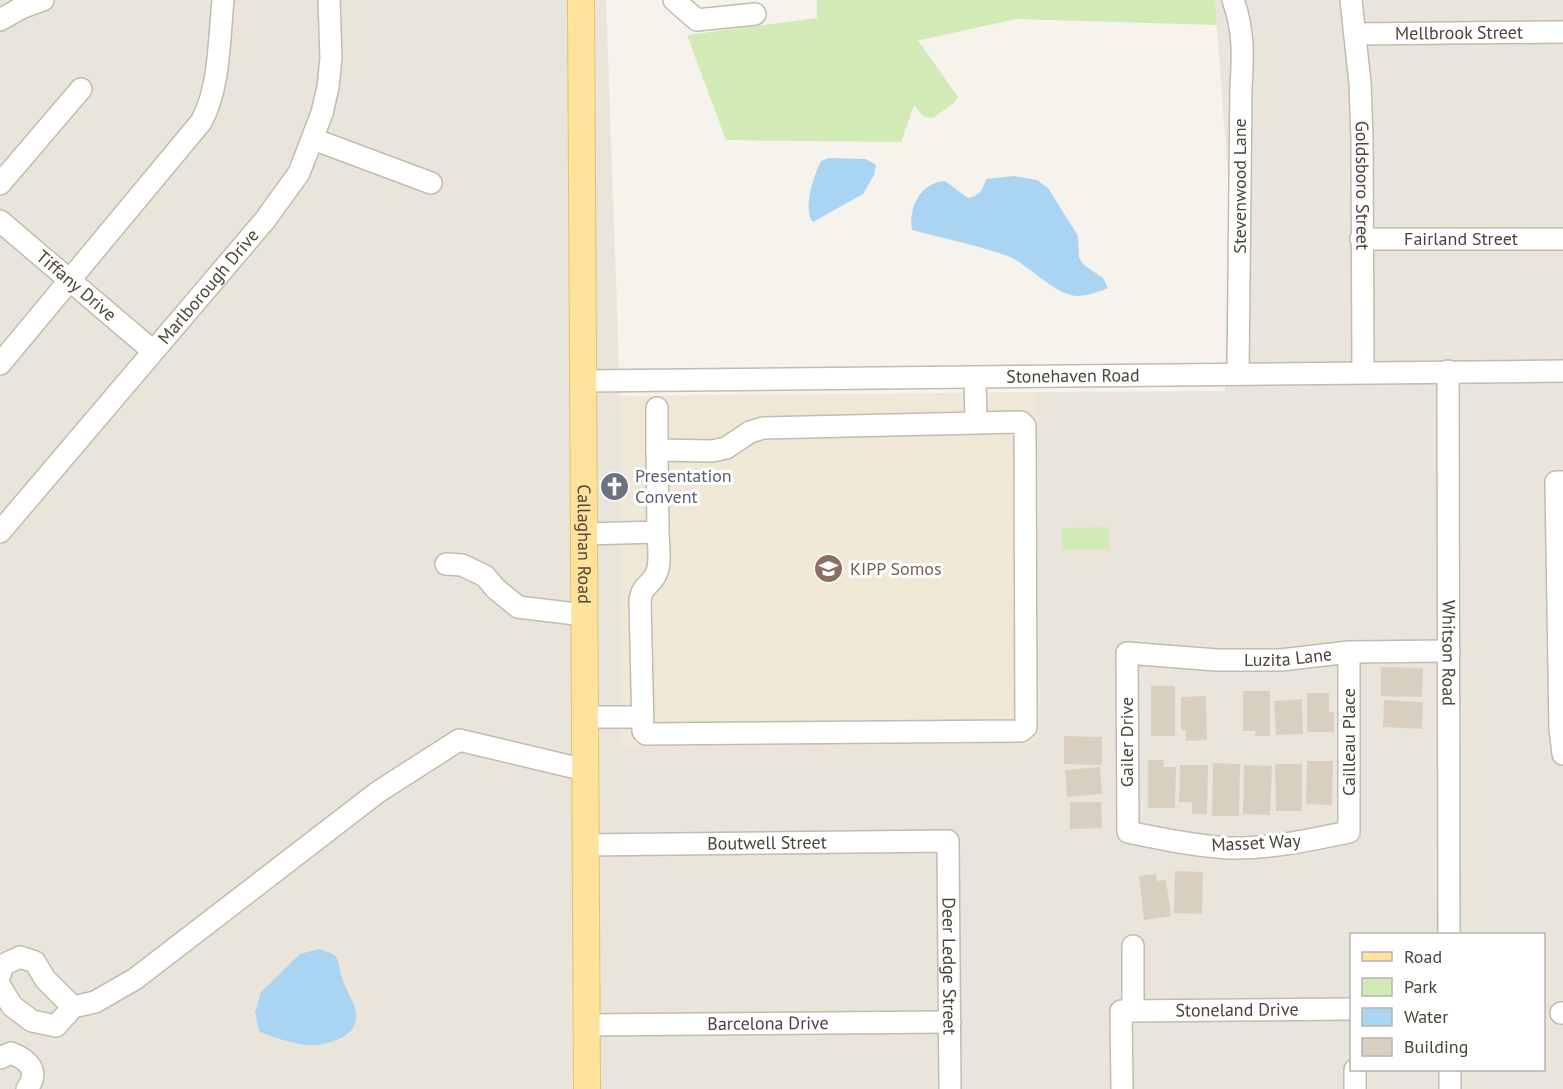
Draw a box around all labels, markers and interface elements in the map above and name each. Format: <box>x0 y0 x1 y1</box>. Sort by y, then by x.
street label: Mellbrook Street <box>1395 20 1523 45</box>
street label: Stevenwood Lane <box>1228 118 1251 254</box>
street label: Goldsboro Street <box>1350 120 1374 250</box>
street label: Marlborough Drive <box>153 224 264 349</box>
street label: Fairland Street <box>1404 227 1518 250</box>
street label: Tiffany Drive <box>32 245 121 326</box>
street label: Stonehaven Road <box>1006 363 1140 388</box>
place label: Presentation Convent <box>635 464 732 508</box>
church icon: Presentation Convent <box>598 470 630 502</box>
street label: Callaghan Road <box>573 484 596 604</box>
school or university icon: KIPP Somos <box>813 553 845 585</box>
place label: KIPP Somos <box>850 557 941 580</box>
street label: Whitson Road <box>1437 600 1461 706</box>
street label: Luzita Lane <box>1244 642 1333 671</box>
street label: Cailleau Place <box>1337 688 1360 796</box>
street label: Gailer Drive <box>1115 697 1138 787</box>
street label: Masset Way <box>1211 829 1302 856</box>
street label: Boutwell Street <box>707 830 827 855</box>
street label: Deer Ledge Street <box>937 897 962 1035</box>
legend <box>1350 933 1545 1071</box>
text: Road <box>1404 945 1442 968</box>
text: Park <box>1404 975 1437 998</box>
street label: Stoneland Drive <box>1175 997 1299 1022</box>
text: Water <box>1404 1005 1448 1028</box>
street label: Barcelona Drive <box>707 1011 829 1035</box>
text: Building <box>1404 1035 1468 1058</box>

